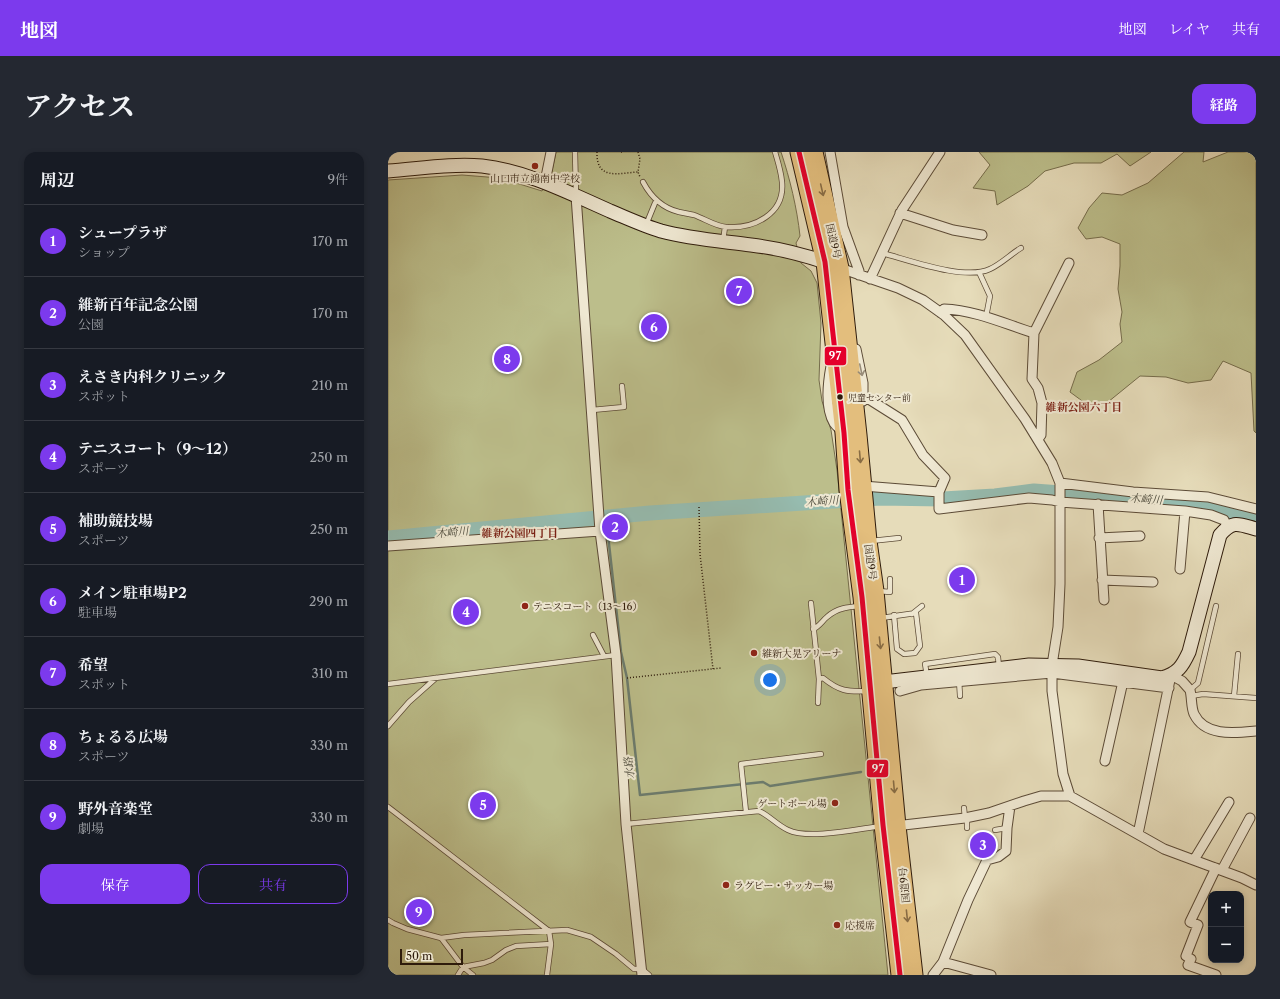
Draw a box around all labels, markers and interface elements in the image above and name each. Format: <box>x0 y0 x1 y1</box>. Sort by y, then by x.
text: 地図 <box>20 19 58 42</box>
text: 地図 <box>1119 20 1147 38</box>
text: レイヤ <box>1169 20 1210 38</box>
text: 共有 <box>1232 20 1260 38</box>
button: 経路 <box>1192 84 1256 124</box>
text: アクセス <box>24 89 135 123</box>
marker: 山口市立鴻南中学校 <box>530 161 540 171</box>
text: 周辺 <box>40 170 74 190</box>
text: 9件 <box>327 171 348 187</box>
place label: 山口市立鴻南中学校 <box>490 172 580 185</box>
one-way arrow <box>819 183 827 196</box>
street label: 国道9号 <box>823 222 844 260</box>
text: シュープラザ <box>78 223 167 242</box>
text: 1 <box>50 233 56 249</box>
text: 170 m <box>312 233 348 249</box>
text: ショップ <box>78 244 130 260</box>
pin: 7 <box>726 276 752 306</box>
text: 維新百年記念公園 <box>78 295 198 314</box>
text: 2 <box>49 305 57 321</box>
text: 170 m <box>312 305 348 321</box>
pin: 6 <box>641 312 667 342</box>
text: 公園 <box>78 316 104 332</box>
pin: 8 <box>494 344 520 374</box>
line badge: 97 <box>824 346 847 366</box>
text: 97 <box>829 349 841 363</box>
one-way arrow <box>857 363 865 376</box>
text: えさき内科クリニック <box>78 367 227 386</box>
text: 3 <box>49 377 57 393</box>
text: 210 m <box>311 377 348 393</box>
text: スポット <box>78 388 130 404</box>
marker: 児童センター前 <box>835 392 845 402</box>
place label: 児童センター前 <box>848 392 911 403</box>
district label: 維新公園六丁目 <box>1046 400 1123 414</box>
text: テニスコート（9～12） <box>78 439 237 458</box>
text: 4 <box>49 449 57 465</box>
text: 250 m <box>310 449 348 465</box>
one-way arrow <box>857 450 864 463</box>
text: スポーツ <box>78 460 129 476</box>
water label: 木崎川 <box>1129 491 1164 507</box>
water label: 木崎川 <box>805 493 840 509</box>
text: 補助競技場 <box>78 511 153 530</box>
pin: 2 <box>602 512 628 542</box>
text: 5 <box>49 521 57 537</box>
text: 250 m <box>310 521 348 537</box>
water label: 木崎川 <box>435 524 470 540</box>
district label: 維新公園四丁目 <box>482 526 559 540</box>
text: スポーツ <box>78 532 129 548</box>
street label: 国道9号 <box>862 543 879 581</box>
pin: 1 <box>949 565 975 595</box>
text: メイン駐車場P2 <box>78 583 187 602</box>
text: 6 <box>49 593 57 609</box>
text: 290 m <box>309 593 348 609</box>
pin: 4 <box>453 597 479 627</box>
place label: テニスコート（13～16） <box>533 600 642 613</box>
marker: テニスコート（13～16） <box>520 601 530 611</box>
text: 駐車場 <box>78 604 117 620</box>
one-way arrow <box>876 636 884 649</box>
place label: 維新大晃アリーナ <box>762 647 842 660</box>
marker: 維新大晃アリーナ <box>749 648 759 658</box>
text: 希望 <box>78 655 108 674</box>
text: 7 <box>50 665 56 681</box>
text: 310 m <box>312 665 348 681</box>
your location <box>760 670 780 690</box>
text: スポット <box>78 676 130 692</box>
text: ちょるる広場 <box>78 727 168 746</box>
text: 8 <box>49 737 57 753</box>
text: 330 m <box>310 737 348 753</box>
text: スポーツ <box>78 748 129 764</box>
water label: 水路 <box>621 755 637 780</box>
line badge: 97 <box>866 759 889 778</box>
text: 97 <box>872 762 884 776</box>
one-way arrow <box>890 780 897 793</box>
pin: 5 <box>470 790 496 820</box>
place label: ゲートボール場 <box>757 797 827 810</box>
marker: ゲートボール場 <box>830 798 840 808</box>
text: 野外音楽堂 <box>78 799 153 818</box>
text: 9 <box>49 809 57 825</box>
text: 330 m <box>310 809 348 825</box>
text: 劇場 <box>78 820 104 836</box>
pin: 3 <box>970 830 996 860</box>
button: 保存 <box>40 864 190 904</box>
button: 共有 <box>198 864 348 904</box>
street label: 国道9号 <box>896 866 913 903</box>
place label: ラグビー・サッカー場 <box>734 879 833 892</box>
marker: ラグビー・サッカー場 <box>721 880 731 890</box>
map controls <box>1208 891 1244 963</box>
button: + <box>1208 891 1244 927</box>
pin: 9 <box>406 897 432 927</box>
one-way arrow <box>904 909 911 922</box>
place label: 応援席 <box>845 919 875 932</box>
marker: 応援席 <box>832 920 842 930</box>
button: − <box>1208 927 1244 963</box>
scale bar <box>400 947 463 966</box>
text: 50 m <box>406 949 432 963</box>

